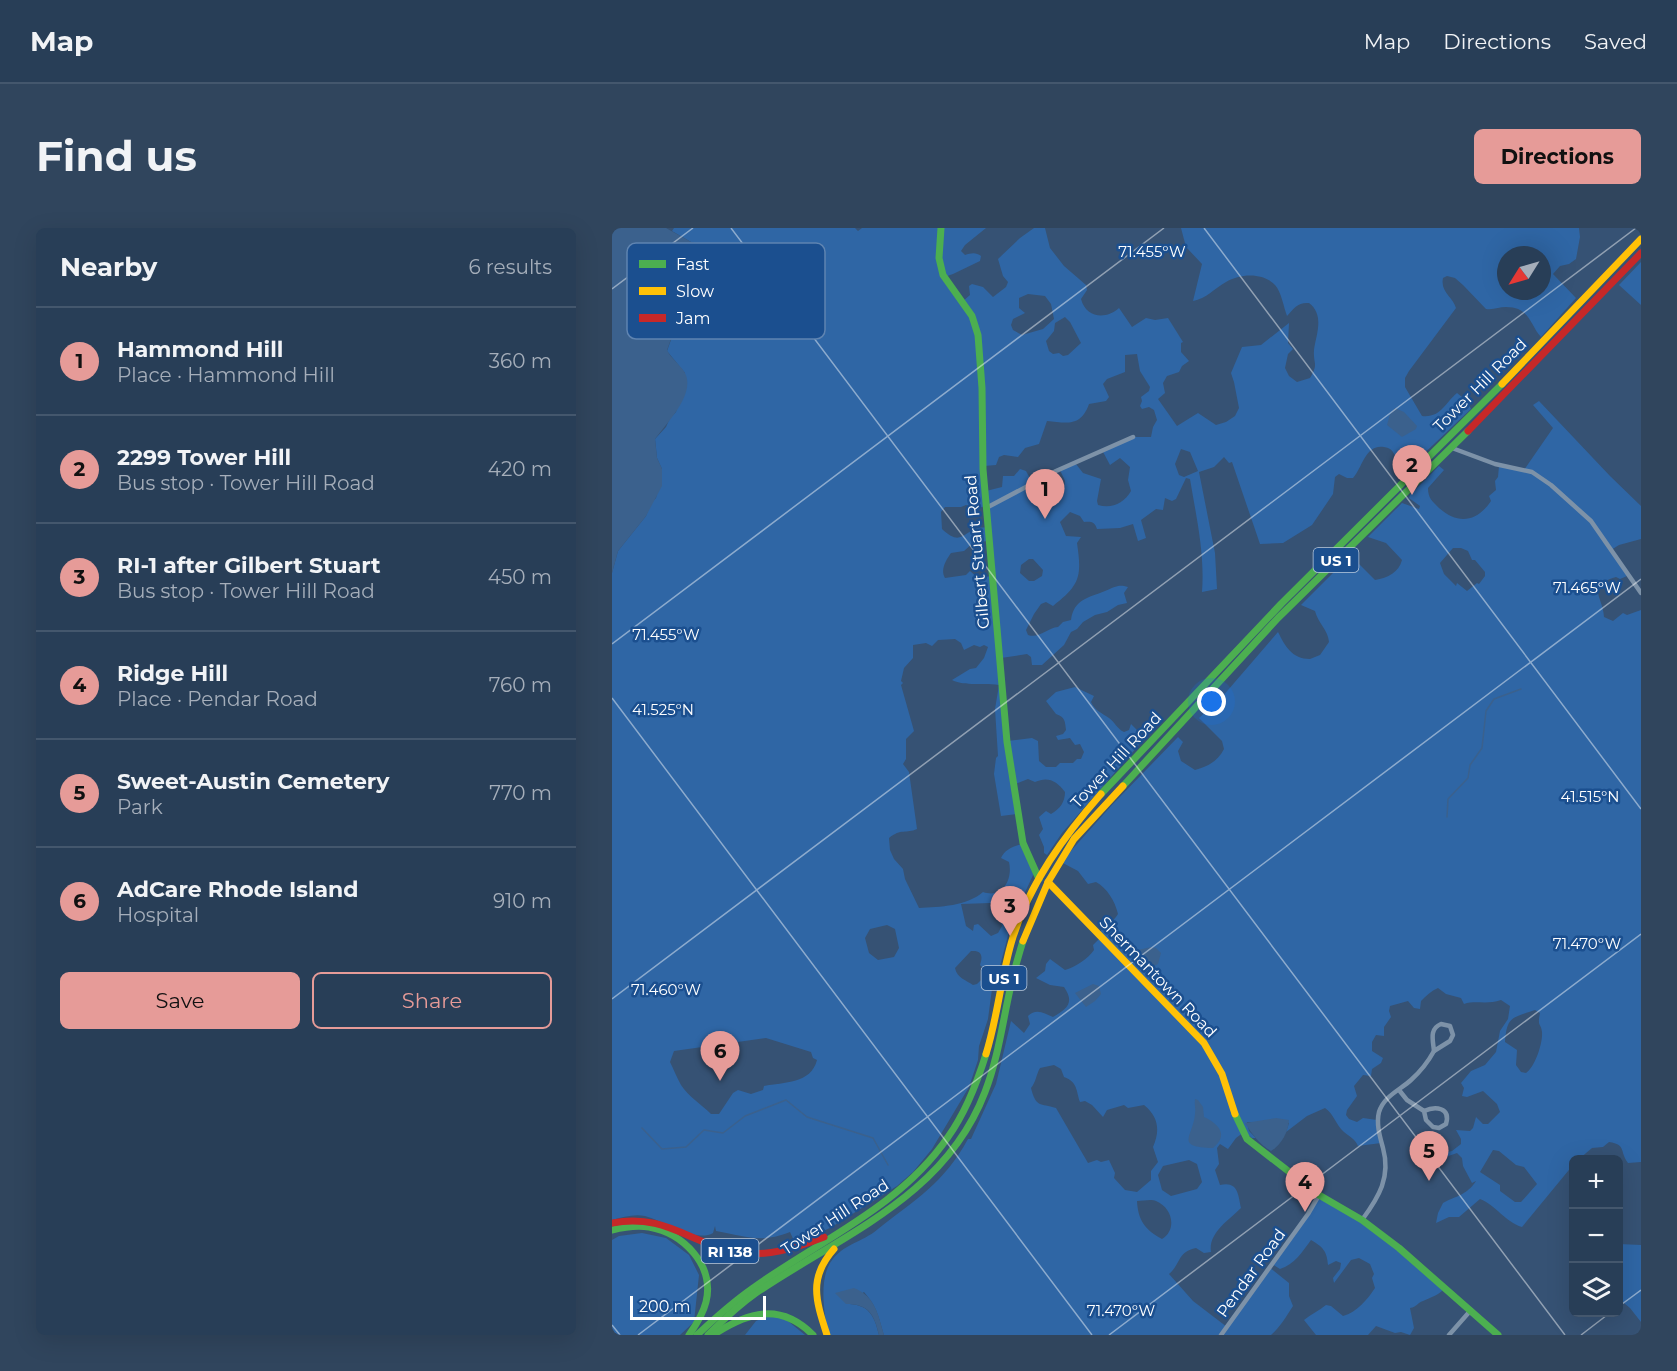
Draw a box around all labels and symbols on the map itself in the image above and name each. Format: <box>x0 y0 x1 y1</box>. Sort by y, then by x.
text: 71.455°W <box>1118 242 1186 261</box>
legend <box>627 243 825 339</box>
north arrow <box>1497 246 1551 300</box>
text: Fast <box>676 255 710 274</box>
text: Slow <box>676 282 714 301</box>
text: Jam <box>675 309 710 328</box>
street label: Tower Hill Road <box>1429 334 1531 436</box>
pin: 2 <box>1392 446 1432 495</box>
pin: 1 <box>1026 470 1064 519</box>
street label: Gilbert Stuart Road <box>961 474 993 630</box>
road number: US 1 <box>1314 548 1358 572</box>
text: 71.465°W <box>1553 578 1621 597</box>
text: 71.455°W <box>632 625 700 644</box>
your location <box>1197 687 1226 716</box>
text: 41.525°N <box>632 700 694 719</box>
street label: Tower Hill Road <box>1067 708 1165 812</box>
text: 41.515°N <box>1561 787 1619 806</box>
pin: 3 <box>990 886 1030 936</box>
street label: Shermantown Road <box>1095 913 1221 1041</box>
text: 71.470°W <box>1553 934 1622 953</box>
road number: US 1 <box>982 966 1026 990</box>
text: 71.460°W <box>631 980 701 999</box>
pin: 6 <box>700 1032 740 1081</box>
pin: 5 <box>1410 1132 1448 1181</box>
pin: 4 <box>1286 1162 1324 1212</box>
street label: Tower Hill Road <box>778 1175 892 1259</box>
street label: Pendar Road <box>1213 1225 1289 1321</box>
road number: RI 138 <box>702 1239 758 1263</box>
scale bar <box>630 1293 766 1320</box>
text: 71.470°W <box>1087 1301 1156 1320</box>

